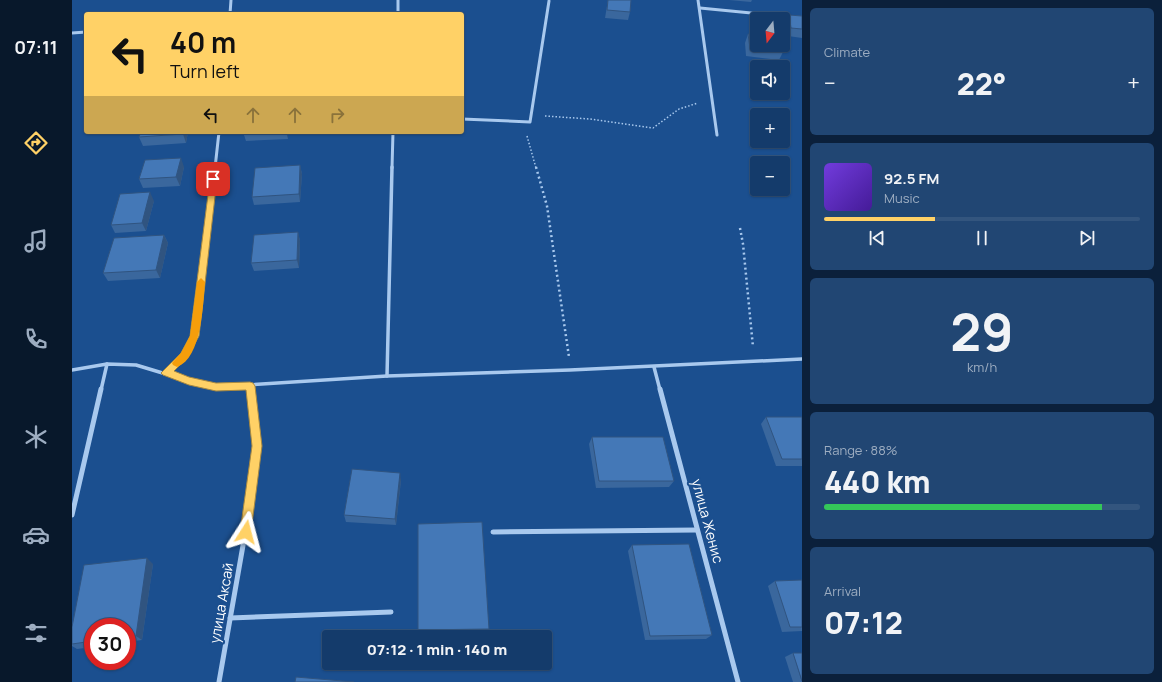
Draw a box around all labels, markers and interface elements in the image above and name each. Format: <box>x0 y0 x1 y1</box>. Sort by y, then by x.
north arrow <box>750 12 790 52</box>
map controls <box>750 12 790 196</box>
text: 40 m <box>170 23 236 61</box>
icon: left <box>104 28 156 80</box>
text: 07:11 <box>14 35 58 59</box>
text: Climate <box>824 43 870 61</box>
text: Turn left <box>170 59 240 83</box>
button: sound <box>750 60 790 100</box>
text: 22° <box>957 63 1006 104</box>
text: − <box>824 68 836 98</box>
text: + <box>1127 68 1140 98</box>
icon: left <box>200 104 222 126</box>
icon: ahead <box>242 104 264 126</box>
icon: ahead <box>284 104 306 126</box>
icon: right <box>326 104 348 126</box>
button: + <box>750 108 790 148</box>
icon: directions <box>22 129 50 157</box>
button: − <box>750 156 790 196</box>
pin <box>196 162 230 196</box>
icon: arrive <box>202 168 224 190</box>
text: 92.5 FM <box>884 168 939 189</box>
text: Music <box>884 189 920 207</box>
icon: music <box>22 227 50 255</box>
icon: previous <box>866 227 888 249</box>
icon: pause <box>971 227 993 249</box>
icon: next <box>1076 227 1098 249</box>
text: 29 <box>950 296 1014 367</box>
icon: phone <box>22 325 50 353</box>
text: km/h <box>967 358 997 376</box>
icon: climate <box>22 423 50 451</box>
text: Range · 88% <box>824 441 897 459</box>
text: 440 km <box>824 461 931 502</box>
street label: улица Женис <box>688 477 728 566</box>
position arrow <box>225 511 267 553</box>
icon: car <box>22 521 50 549</box>
street label: улица Аксай <box>205 561 237 645</box>
text: Arrival <box>824 582 861 600</box>
text: 07:12 <box>824 602 903 643</box>
speed limit sign: 30 <box>84 618 136 670</box>
icon: filters <box>22 619 50 647</box>
text: 07:12 · 1 min · 140 m <box>367 639 507 660</box>

